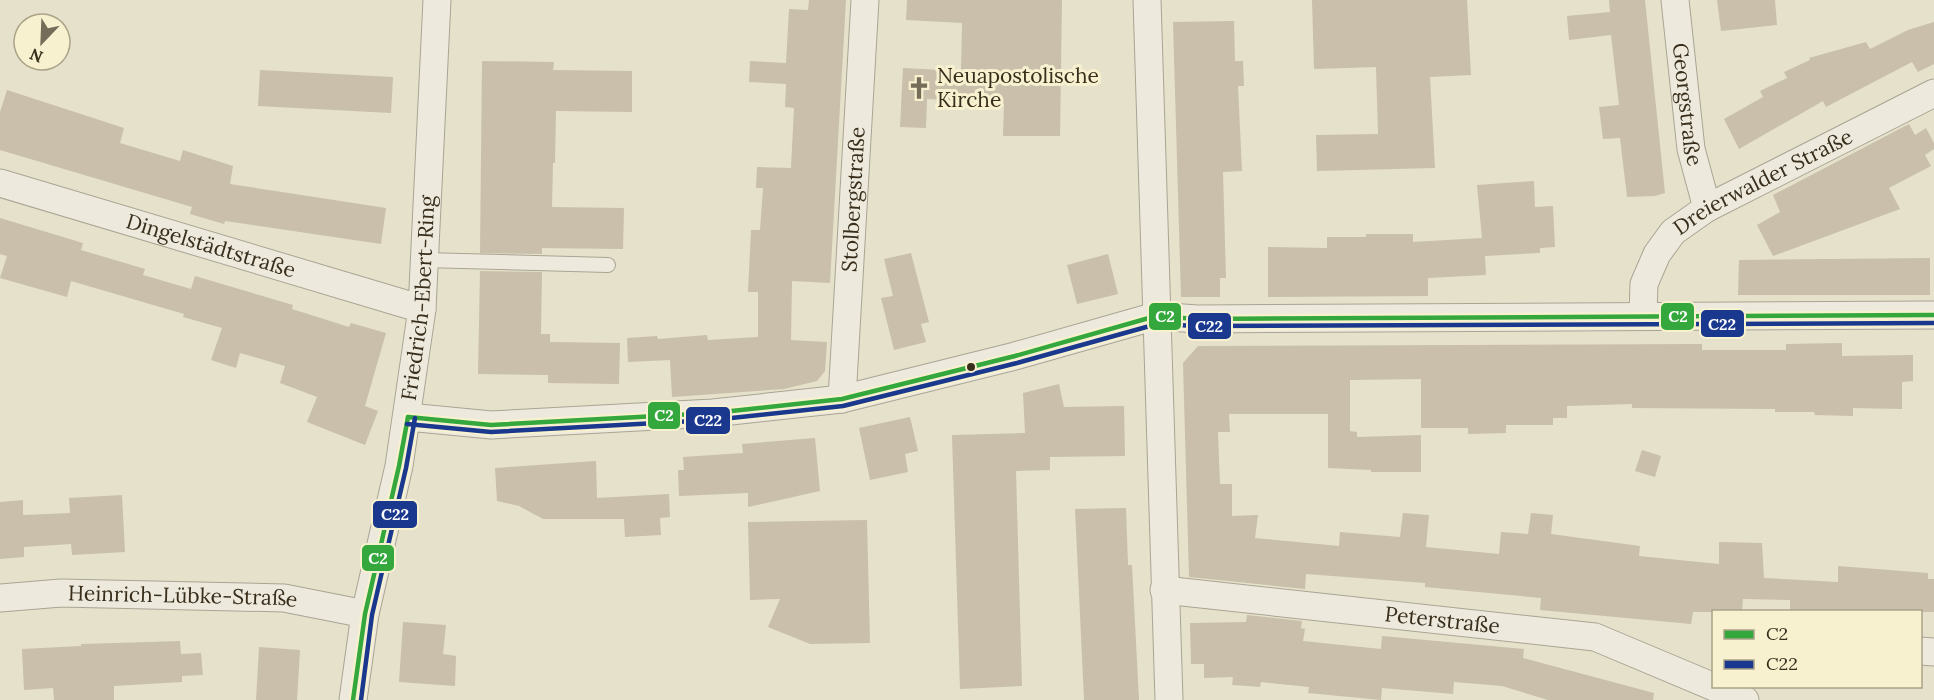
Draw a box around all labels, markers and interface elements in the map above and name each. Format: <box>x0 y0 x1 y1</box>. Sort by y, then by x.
north arrow <box>12 12 72 72</box>
street label: Georgstraße <box>1667 41 1709 169</box>
text: N <box>27 44 46 67</box>
place label: Neuapostolische Kirche <box>937 62 1099 113</box>
church icon: Neuapostolische Kirche <box>906 75 932 101</box>
street label: Dreierwalder Straße <box>1668 123 1857 241</box>
street label: Stolbergstraße <box>835 126 871 273</box>
street label: Friedrich-Ebert-Ring <box>395 194 441 402</box>
street label: Dingelstädtstraße <box>123 207 299 284</box>
line badge: C2 <box>1148 302 1182 331</box>
line badge: C2 <box>1660 302 1695 331</box>
text: C2 <box>1155 306 1175 326</box>
text: C2 <box>1668 306 1688 326</box>
line badge: C22 <box>1700 309 1745 338</box>
line badge: C22 <box>1187 312 1232 340</box>
text: C22 <box>1708 314 1736 334</box>
text: C22 <box>1195 316 1223 336</box>
unlabelled marker <box>965 361 977 373</box>
line badge: C2 <box>647 401 681 430</box>
text: C2 <box>654 405 674 425</box>
line badge: C22 <box>685 406 731 435</box>
text: C22 <box>694 410 722 430</box>
line badge: C22 <box>372 500 418 529</box>
text: C22 <box>381 504 409 524</box>
line badge: C2 <box>361 544 395 572</box>
text: C2 <box>368 548 388 568</box>
street label: Heinrich-Lübke-Straße <box>68 579 300 613</box>
street label: Peterstraße <box>1383 600 1501 640</box>
legend <box>1712 610 1922 688</box>
text: C2 <box>1766 622 1788 645</box>
text: C22 <box>1766 652 1798 675</box>

